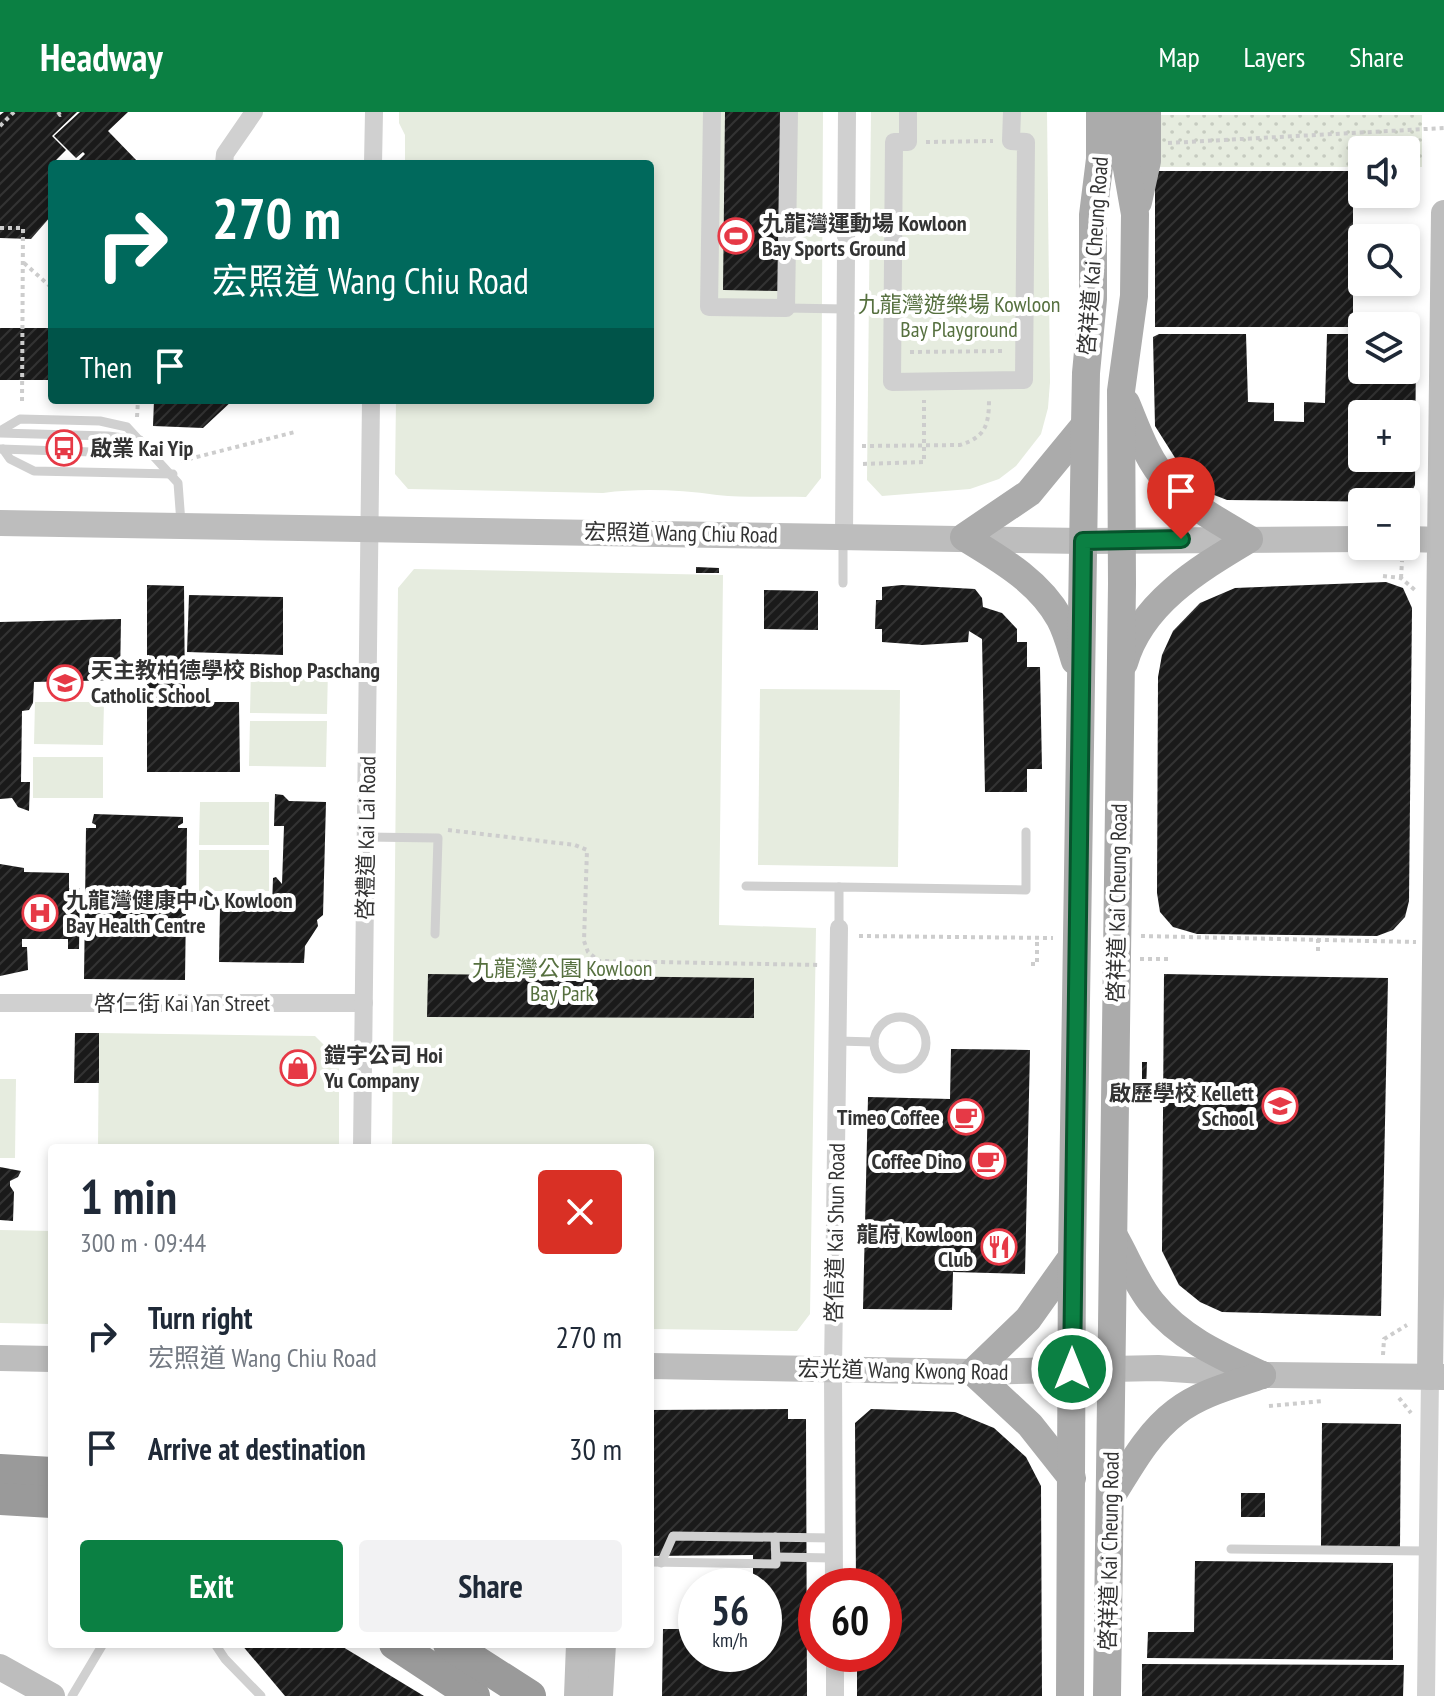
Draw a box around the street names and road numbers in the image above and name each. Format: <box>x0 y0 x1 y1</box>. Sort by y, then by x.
street label: 啓祥道 Kai Cheung Road <box>1072 156 1114 356</box>
street label: 宏照道 Wang Chiu Road <box>584 517 778 549</box>
street label: 啓禮道 Kai Lai Road <box>351 756 381 920</box>
street label: 啓祥道 Kai Cheung Road <box>1101 803 1133 1003</box>
street label: 啓仁街 Kai Yan Street <box>94 989 270 1017</box>
street label: 啓信道 Kai Shun Road <box>819 1143 851 1323</box>
street label: 宏光道 Wang Kwong Road <box>797 1354 1009 1386</box>
street label: 啓祥道 Kai Cheung Road <box>1093 1451 1125 1651</box>

